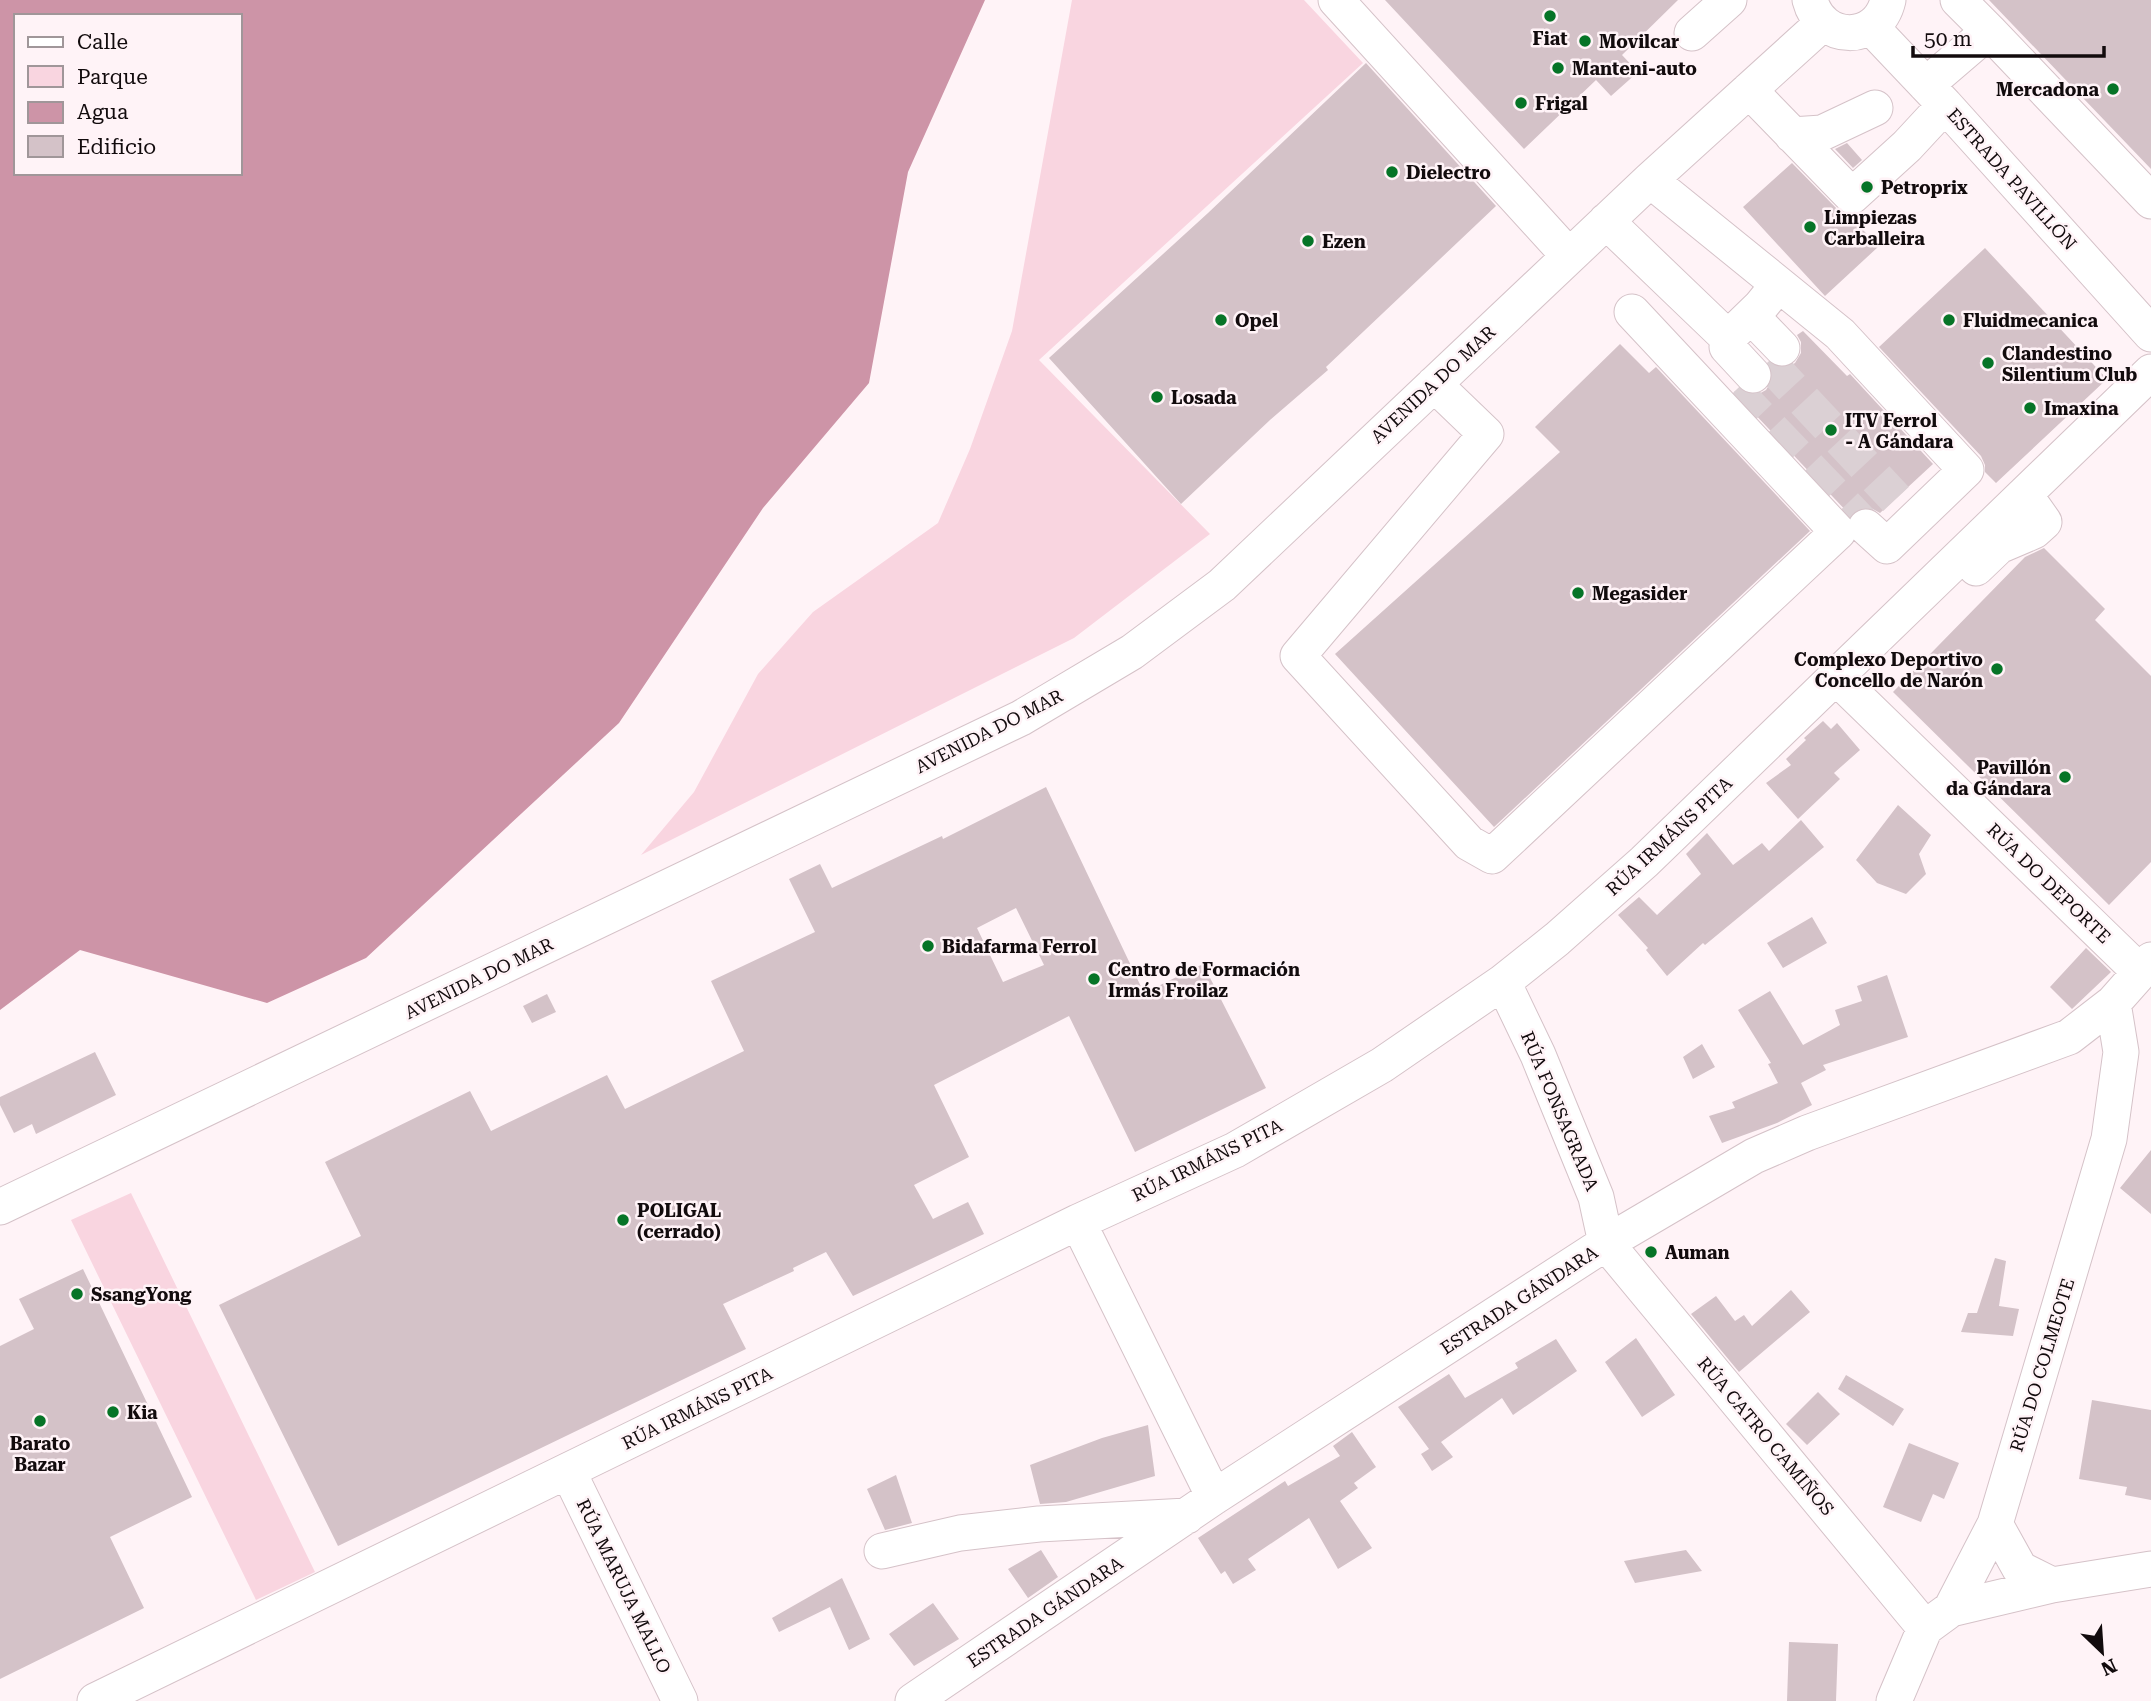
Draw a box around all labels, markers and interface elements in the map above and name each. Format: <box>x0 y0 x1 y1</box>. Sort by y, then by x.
marker: Fiat <box>1542 8 1558 24</box>
legend <box>14 14 242 175</box>
scale bar <box>1913 14 2104 58</box>
text: 50 m <box>1924 27 1972 51</box>
place label: Fiat <box>1533 28 1568 49</box>
text: Calle <box>77 30 128 54</box>
place label: Movilcar <box>1599 31 1679 52</box>
marker: Movilcar <box>1577 33 1593 49</box>
place label: Manteni-auto <box>1572 58 1697 79</box>
marker: Manteni-auto <box>1550 60 1566 76</box>
text: Parque <box>77 65 148 89</box>
place label: Mercadona <box>1996 79 2099 100</box>
marker: Mercadona <box>2105 81 2121 97</box>
place label: Frigal <box>1535 93 1588 114</box>
marker: Frigal <box>1513 95 1529 111</box>
text: Agua <box>77 100 129 124</box>
street label: ESTRADA PAVILLÓN <box>1943 104 2081 254</box>
text: Edificio <box>77 135 156 159</box>
place label: Dielectro <box>1406 162 1491 183</box>
marker: Dielectro <box>1384 164 1400 180</box>
place label: Petroprix <box>1881 177 1968 198</box>
marker: Petroprix <box>1859 179 1875 195</box>
place label: Limpiezas Carballeira <box>1824 207 1925 249</box>
marker: Limpiezas Carballeira <box>1802 219 1818 235</box>
place label: Ezen <box>1322 231 1366 252</box>
marker: Ezen <box>1300 233 1316 249</box>
place label: Opel <box>1235 310 1278 331</box>
place label: Fluidmecanica <box>1963 310 2098 331</box>
marker: Opel <box>1213 312 1229 328</box>
marker: Fluidmecanica <box>1941 312 1957 328</box>
street label: AVENIDA DO MAR <box>1366 321 1500 447</box>
place label: Clandestino Silentium Club <box>2002 343 2137 385</box>
marker: Clandestino Silentium Club <box>1980 355 1996 371</box>
place label: Losada <box>1171 387 1237 408</box>
marker: Losada <box>1149 389 1165 405</box>
place label: Imaxina <box>2044 398 2119 419</box>
marker: Imaxina <box>2022 400 2038 416</box>
place label: ITV Ferrol - A Gándara <box>1845 410 1954 452</box>
marker: ITV Ferrol - A Gándara <box>1823 422 1839 438</box>
place label: Megasider <box>1592 583 1687 604</box>
marker: Megasider <box>1570 585 1586 601</box>
place label: Complexo Deportivo Concello de Narón <box>1794 649 1983 691</box>
marker: Complexo Deportivo Concello de Narón <box>1989 661 2005 677</box>
street label: AVENIDA DO MAR <box>912 685 1067 777</box>
place label: Pavillón da Gándara <box>1946 757 2051 799</box>
marker: Pavillón da Gándara <box>2057 769 2073 785</box>
street label: RÚA IRMÁNS PITA <box>1602 772 1737 900</box>
street label: RÚA DO DEPORTE <box>1983 819 2115 947</box>
street label: AVENIDA DO MAR <box>401 933 557 1023</box>
place label: Bidafarma Ferrol <box>942 936 1097 957</box>
marker: Bidafarma Ferrol <box>920 938 936 954</box>
place label: Centro de Formación Irmás Froilaz <box>1108 959 1300 1001</box>
marker: Centro de Formación Irmás Froilaz <box>1086 971 1102 987</box>
street label: RÚA FONSAGRADA <box>1517 1028 1603 1194</box>
street label: RÚA IRMÁNS PITA <box>1128 1114 1286 1205</box>
place label: POLIGAL (cerrado) <box>637 1200 721 1242</box>
marker: POLIGAL (cerrado) <box>615 1212 631 1228</box>
street label: ESTRADA GÁNDARA <box>1437 1241 1602 1359</box>
place label: Auman <box>1665 1242 1730 1263</box>
marker: Auman <box>1643 1244 1659 1260</box>
street label: RÚA DO COLMEOTE <box>2006 1276 2078 1454</box>
place label: SsangYong <box>91 1284 192 1305</box>
marker: SsangYong <box>69 1286 85 1302</box>
street label: RÚA CATRO CAMIÑOS <box>1694 1352 1838 1520</box>
street label: RÚA IRMÁNS PITA <box>618 1362 776 1453</box>
place label: Kia <box>127 1402 158 1423</box>
marker: Kia <box>105 1404 121 1420</box>
marker: Barato Bazar <box>32 1413 48 1429</box>
place label: Barato Bazar <box>10 1433 71 1475</box>
street label: RÚA MARUJA MALLO <box>573 1495 675 1677</box>
street label: ESTRADA GÁNDARA <box>963 1552 1127 1672</box>
north arrow <box>2067 1617 2137 1687</box>
text: N <box>2097 1653 2120 1681</box>

